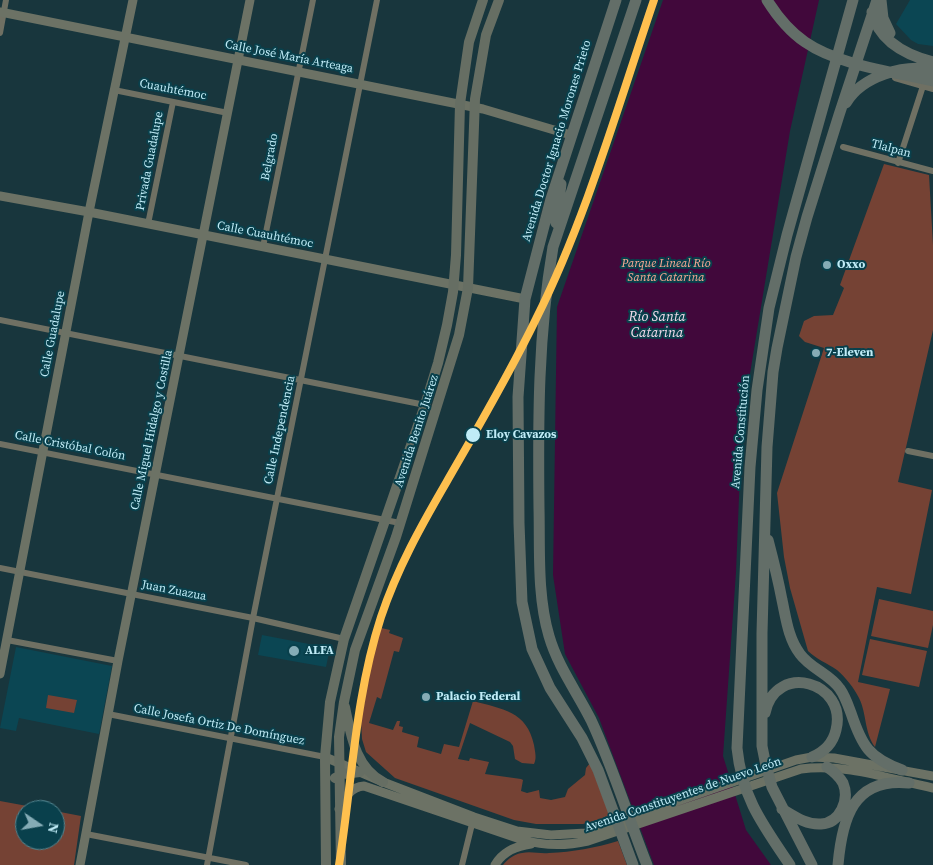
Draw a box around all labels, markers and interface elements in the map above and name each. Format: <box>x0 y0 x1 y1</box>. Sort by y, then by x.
street label: Calle José María Arteaga <box>224 38 354 76</box>
street label: Avenida Doctor Ignacio Morones Prieto <box>519 39 595 243</box>
street label: Cuauhtémoc <box>138 76 208 104</box>
street label: Privada Guadalupe <box>133 110 167 212</box>
street label: Belgrado <box>258 132 282 182</box>
street label: Tlalpan <box>870 137 912 161</box>
street label: Calle Cuauhtémoc <box>216 219 314 251</box>
park label: Parque Lineal Río Santa Catarina <box>621 257 711 285</box>
place label: Oxxo <box>837 258 865 272</box>
marker: Oxxo <box>821 259 833 271</box>
street label: Calle Guadalupe <box>38 290 68 378</box>
water label: Río Santa Catarina <box>628 309 686 342</box>
place label: 7-Eleven <box>826 346 873 360</box>
marker: 7-Eleven <box>810 347 822 359</box>
street label: Calle Miguel Hidalgo y Costilla <box>128 349 176 511</box>
street label: Avenida Benito Juárez <box>392 373 442 489</box>
street label: Calle Independencia <box>261 375 299 485</box>
street label: Avenida Constitución <box>729 375 753 489</box>
marker: Eloy Cavazos <box>464 426 482 444</box>
street label: Calle Cristóbal Colón <box>13 428 127 464</box>
place label: Eloy Cavazos <box>486 428 556 442</box>
street label: Juan Zuazua <box>141 578 207 604</box>
marker: ALFA <box>287 644 301 658</box>
place label: ALFA <box>305 644 334 658</box>
place label: Palacio Federal <box>436 690 520 704</box>
marker: Palacio Federal <box>420 691 432 703</box>
street label: Calle Josefa Ortiz De Domínguez <box>133 701 305 749</box>
street label: Avenida Constituyentes de Nuevo León <box>583 754 783 836</box>
north arrow <box>15 800 65 850</box>
text: N <box>43 821 65 835</box>

